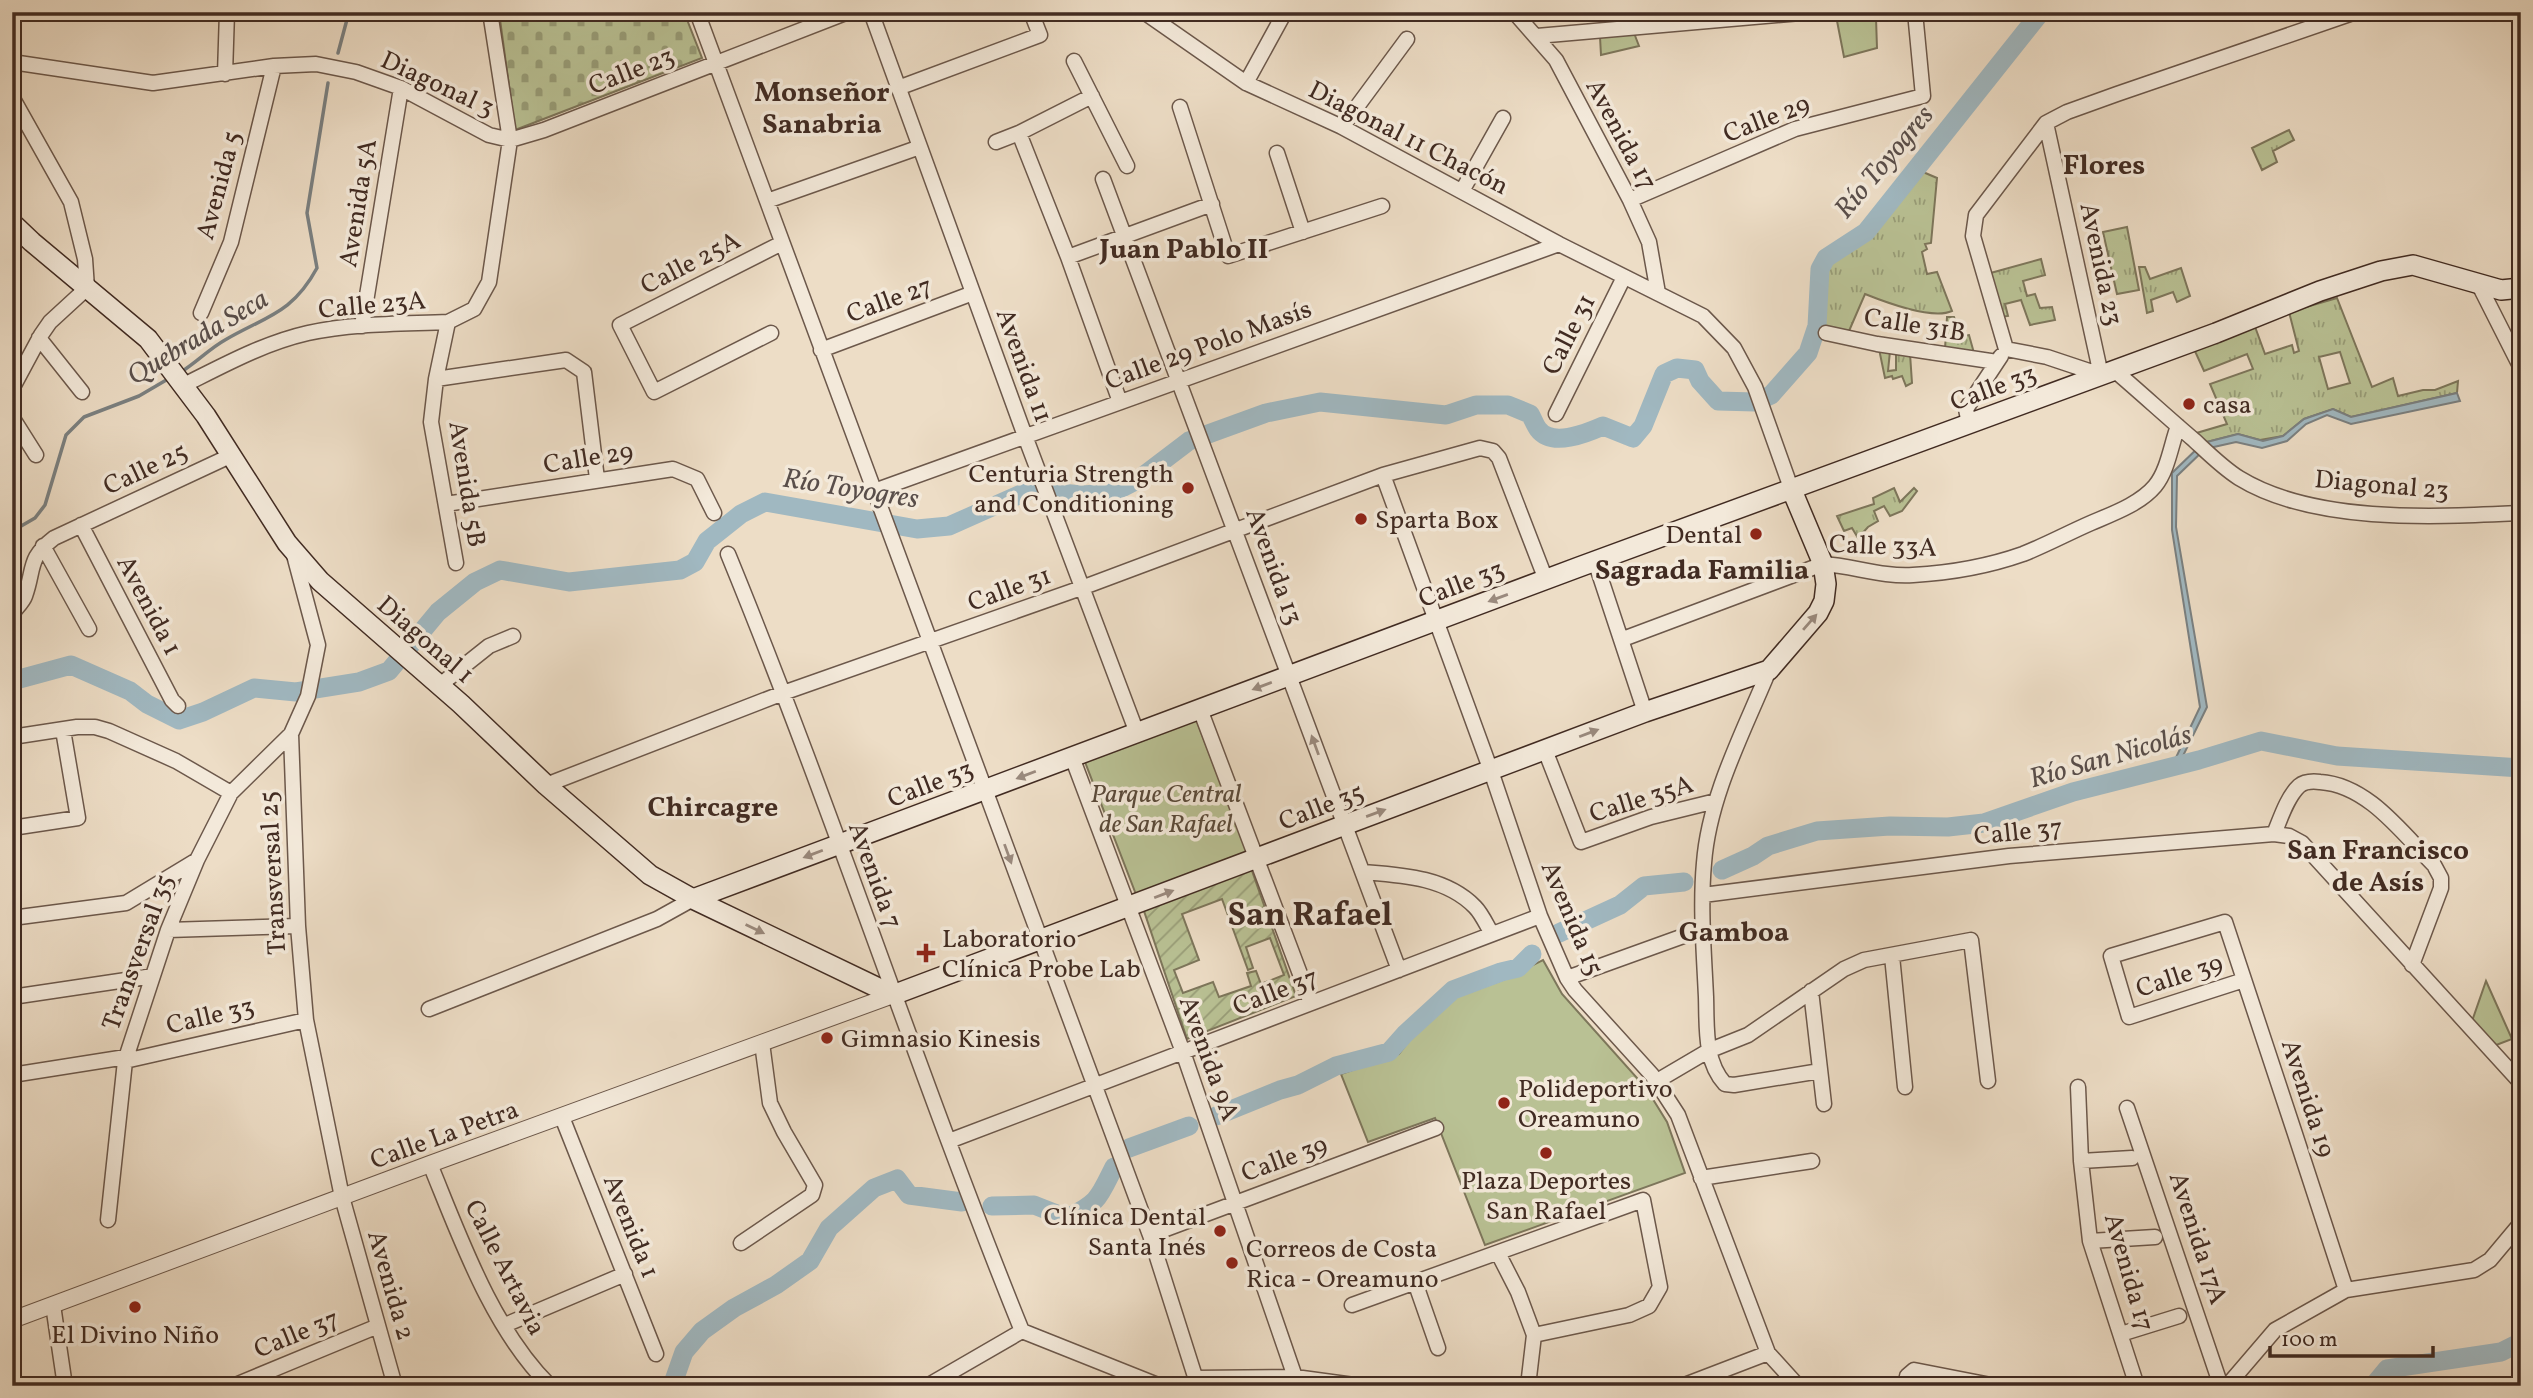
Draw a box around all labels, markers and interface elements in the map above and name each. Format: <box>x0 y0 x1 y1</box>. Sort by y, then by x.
street label: Calle 23 <box>583 39 680 105</box>
street label: Diagonal 3 <box>374 43 500 127</box>
street label: Diagonal 11 Chacón <box>1302 73 1514 205</box>
street label: Avenida 17 <box>1576 73 1665 197</box>
district label: Monseñor Sanabria <box>754 74 890 145</box>
street label: Calle 29 <box>1718 87 1815 153</box>
water label: Río Toyogres <box>1826 98 1944 228</box>
street label: Avenida 5 <box>188 127 252 244</box>
street label: Avenida 5A <box>331 137 387 270</box>
district label: Flores <box>2063 147 2145 186</box>
street label: Avenida 23 <box>2069 199 2131 329</box>
street label: Calle 25A <box>635 223 747 304</box>
district label: Juan Pablo II <box>1099 231 1268 270</box>
street label: Calle 27 <box>842 269 938 333</box>
water label: Quebrada Seca <box>120 281 276 396</box>
street label: Calle 23A <box>317 283 427 329</box>
street label: Calle 31 <box>1534 288 1605 382</box>
street label: Calle 29 Polo Masís <box>1100 292 1317 400</box>
street label: Calle 31B <box>1861 300 1968 352</box>
street label: Avenida 11 <box>986 304 1060 428</box>
street label: Calle 33 <box>1945 357 2042 421</box>
place label: casa <box>2203 388 2252 424</box>
marker: casa <box>2181 396 2197 412</box>
street label: Avenida 5B <box>438 419 494 550</box>
street label: Calle 29 <box>541 434 636 484</box>
street label: Calle 25 <box>98 435 194 505</box>
place label: Centuria Strength and Conditioning <box>968 457 1174 523</box>
water label: Río Toyogres <box>780 459 921 519</box>
street label: Diagonal 23 <box>2313 462 2451 510</box>
marker: Centuria Strength and Conditioning <box>1180 480 1196 496</box>
street label: Avenida 13 <box>1235 503 1311 630</box>
place label: Sparta Box <box>1375 503 1498 539</box>
marker: Sparta Box <box>1353 511 1369 527</box>
place label: Dental <box>1665 518 1742 554</box>
marker: Dental <box>1748 526 1764 542</box>
street label: Calle 33A <box>1828 527 1937 567</box>
street label: Avenida 1 <box>107 549 190 662</box>
street label: Calle 33 <box>1413 552 1510 618</box>
district label: Sagrada Familia <box>1595 552 1809 591</box>
street label: Calle 31 <box>963 558 1056 622</box>
street label: Diagonal 1 <box>368 588 481 693</box>
one-way arrow <box>1487 592 1508 603</box>
one-way arrow <box>1802 614 1817 631</box>
one-way arrow <box>1251 681 1272 692</box>
water label: Río San Nicolás <box>2025 716 2196 799</box>
one-way arrow <box>1579 728 1600 739</box>
one-way arrow <box>1310 735 1321 756</box>
street label: Calle 33 <box>882 752 979 818</box>
street label: Calle 35A <box>1585 767 1698 833</box>
one-way arrow <box>1015 769 1036 780</box>
street label: Calle 35 <box>1274 775 1370 841</box>
park label: Parque Central de San Rafael <box>1091 777 1242 843</box>
district label: Chircagre <box>648 789 778 828</box>
street label: Transversal 25 <box>252 790 296 956</box>
one-way arrow <box>1366 807 1387 818</box>
street label: Calle 37 <box>1972 810 2064 856</box>
street label: Avenida 7 <box>838 817 910 934</box>
district label: San Francisco de Asís <box>2287 832 2469 903</box>
one-way arrow <box>1003 844 1014 865</box>
one-way arrow <box>802 849 823 860</box>
street label: Avenida 15 <box>1531 856 1611 982</box>
street label: Transversal 35 <box>94 870 184 1036</box>
one-way arrow <box>1153 888 1174 899</box>
district label: San Rafael <box>1227 894 1393 940</box>
district label: Gamboa <box>1679 914 1789 953</box>
place label: Laboratorio Clínica Probe Lab <box>942 922 1141 988</box>
one-way arrow <box>745 923 765 934</box>
marker: Laboratorio Clínica Probe Lab <box>916 943 936 963</box>
street label: Calle 39 <box>2132 946 2228 1008</box>
street label: Calle 37 <box>1228 960 1324 1026</box>
street label: Calle 33 <box>163 989 258 1045</box>
street label: Avenida 9A <box>1169 991 1247 1126</box>
place label: Gimnasio Kinesis <box>841 1022 1041 1058</box>
marker: Gimnasio Kinesis <box>819 1030 835 1046</box>
street label: Avenida 19 <box>2271 1035 2343 1162</box>
place label: Polideportivo Oreamuno <box>1518 1072 1673 1138</box>
street label: Calle La Petra <box>365 1092 524 1179</box>
marker: Polideportivo Oreamuno <box>1496 1095 1512 1111</box>
street label: Calle 39 <box>1237 1128 1333 1192</box>
marker: Plaza Deportes San Rafael <box>1538 1145 1554 1161</box>
place label: Plaza Deportes San Rafael <box>1461 1164 1631 1230</box>
street label: Avenida 17A <box>2159 1168 2235 1309</box>
street label: Avenida 1 <box>593 1170 667 1284</box>
street label: Calle Artavia <box>455 1194 554 1342</box>
place label: Clínica Dental Santa Inés <box>1044 1200 1206 1266</box>
street label: Avenida 17 <box>2094 1209 2162 1336</box>
marker: Clínica Dental Santa Inés <box>1212 1223 1228 1239</box>
street label: Avenida 2 <box>357 1226 423 1345</box>
place label: Correos de Costa Rica - Oreamuno <box>1246 1232 1439 1298</box>
marker: Correos de Costa Rica - Oreamuno <box>1224 1255 1240 1271</box>
marker: El Divino Niño <box>127 1299 143 1315</box>
street label: Calle 37 <box>249 1302 345 1368</box>
scale bar <box>2270 1314 2433 1358</box>
place label: El Divino Niño <box>51 1318 219 1354</box>
text: 100 m <box>2281 1326 2338 1355</box>

